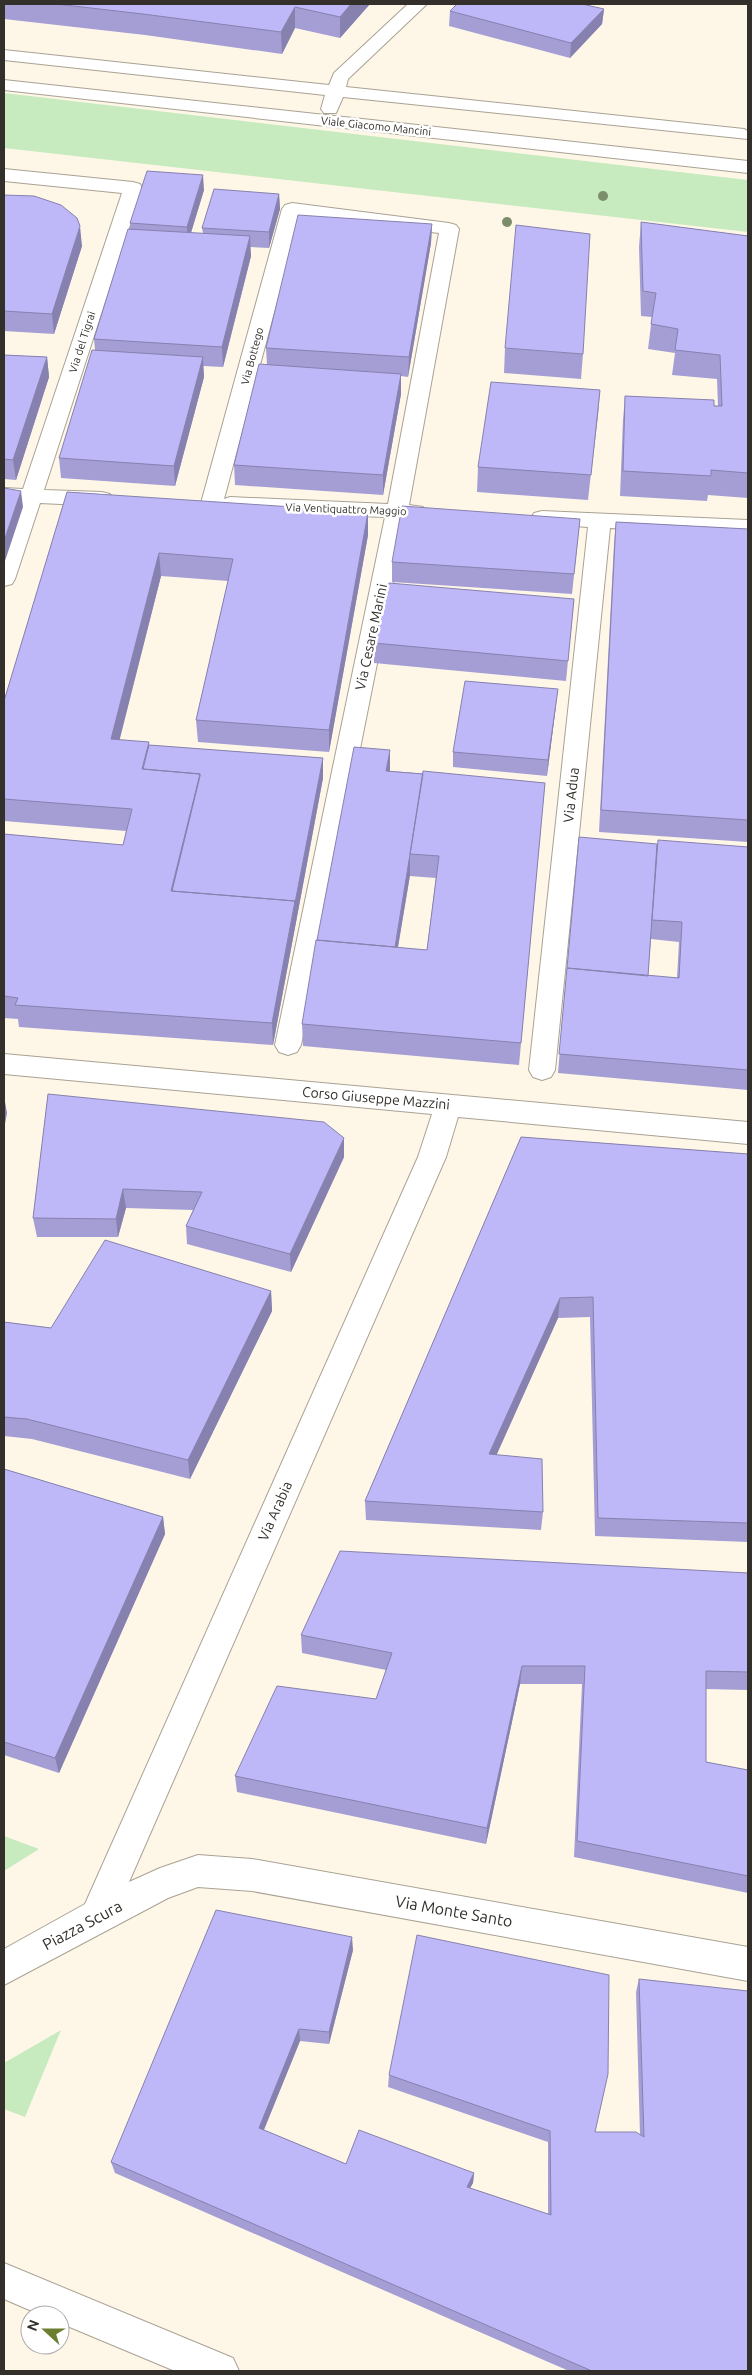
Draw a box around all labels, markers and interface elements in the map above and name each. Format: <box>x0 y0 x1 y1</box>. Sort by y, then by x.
street label: Viale Giacomo Mancini <box>320 114 432 138</box>
street label: Via del Tigrai <box>66 310 98 374</box>
street label: Via Bottego <box>239 326 265 386</box>
street label: Via Ventiquattro Maggio <box>285 501 407 517</box>
street label: Via Cesare Marini <box>352 582 390 692</box>
street label: Via Adua <box>560 767 582 823</box>
street label: Corso Giuseppe Mazzini <box>301 1084 451 1112</box>
street label: Via Arabia <box>255 1479 295 1543</box>
street label: Via Monte Santo <box>394 1892 514 1930</box>
street label: Piazza Scura <box>39 1897 125 1953</box>
north arrow <box>20 2305 70 2355</box>
text: N <box>24 2318 42 2333</box>

